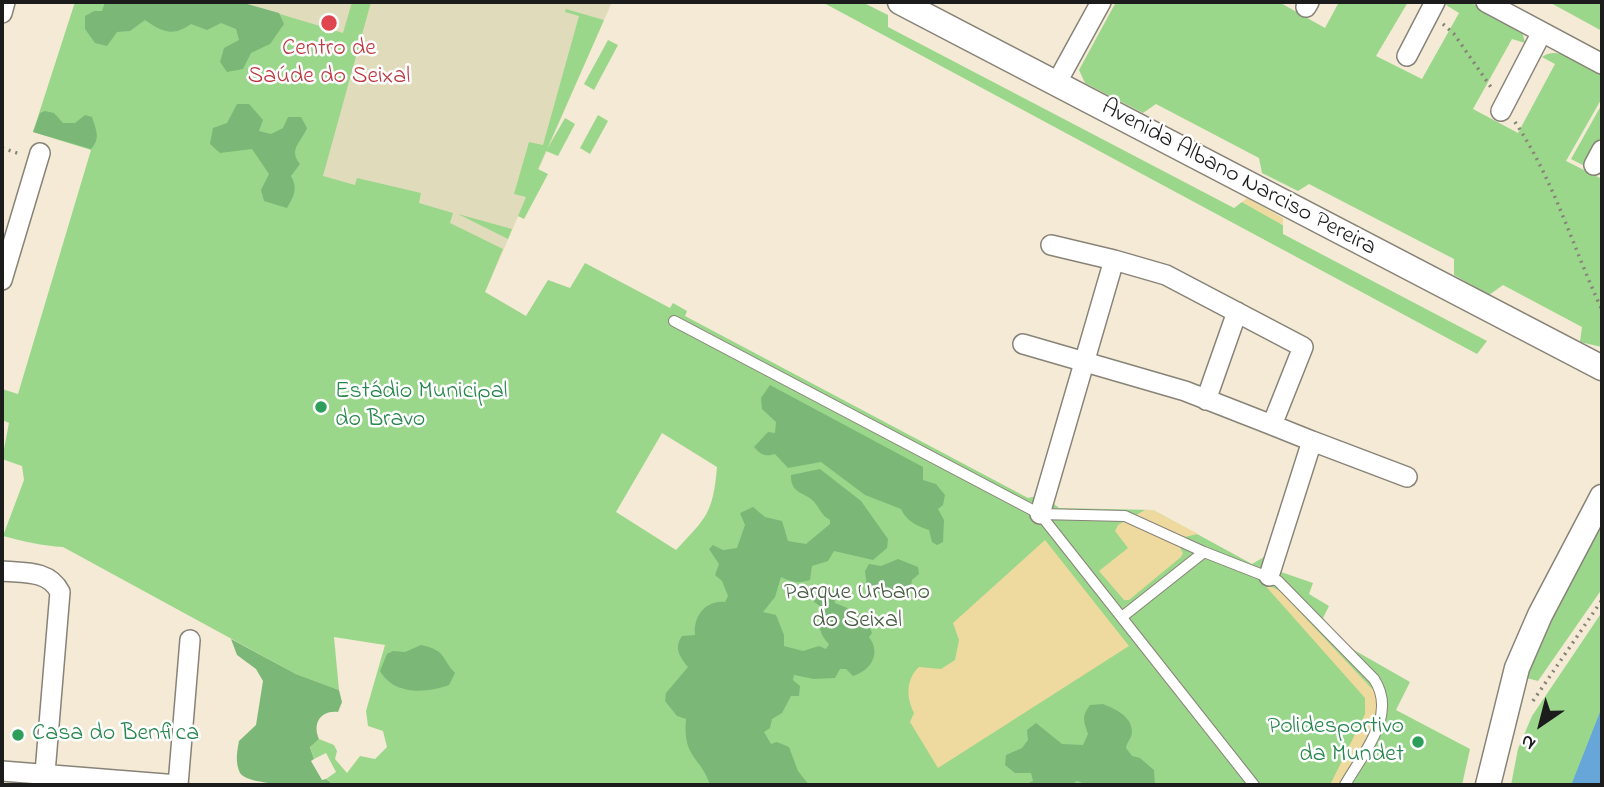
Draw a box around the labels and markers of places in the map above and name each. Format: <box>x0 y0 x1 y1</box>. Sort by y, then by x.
marker: Centro de Saúde do Seixal <box>319 13 339 33</box>
place label: Centro de Saúde do Seixal <box>248 36 410 92</box>
place label: Estádio Municipal do Bravo <box>335 379 508 435</box>
marker: Estádio Municipal do Bravo <box>313 399 329 415</box>
place label: Polidesportivo da Mundet <box>1268 714 1404 770</box>
place label: Casa do Benfica <box>32 721 199 749</box>
marker: Casa do Benfica <box>10 727 26 743</box>
marker: Polidesportivo da Mundet <box>1410 734 1426 750</box>

